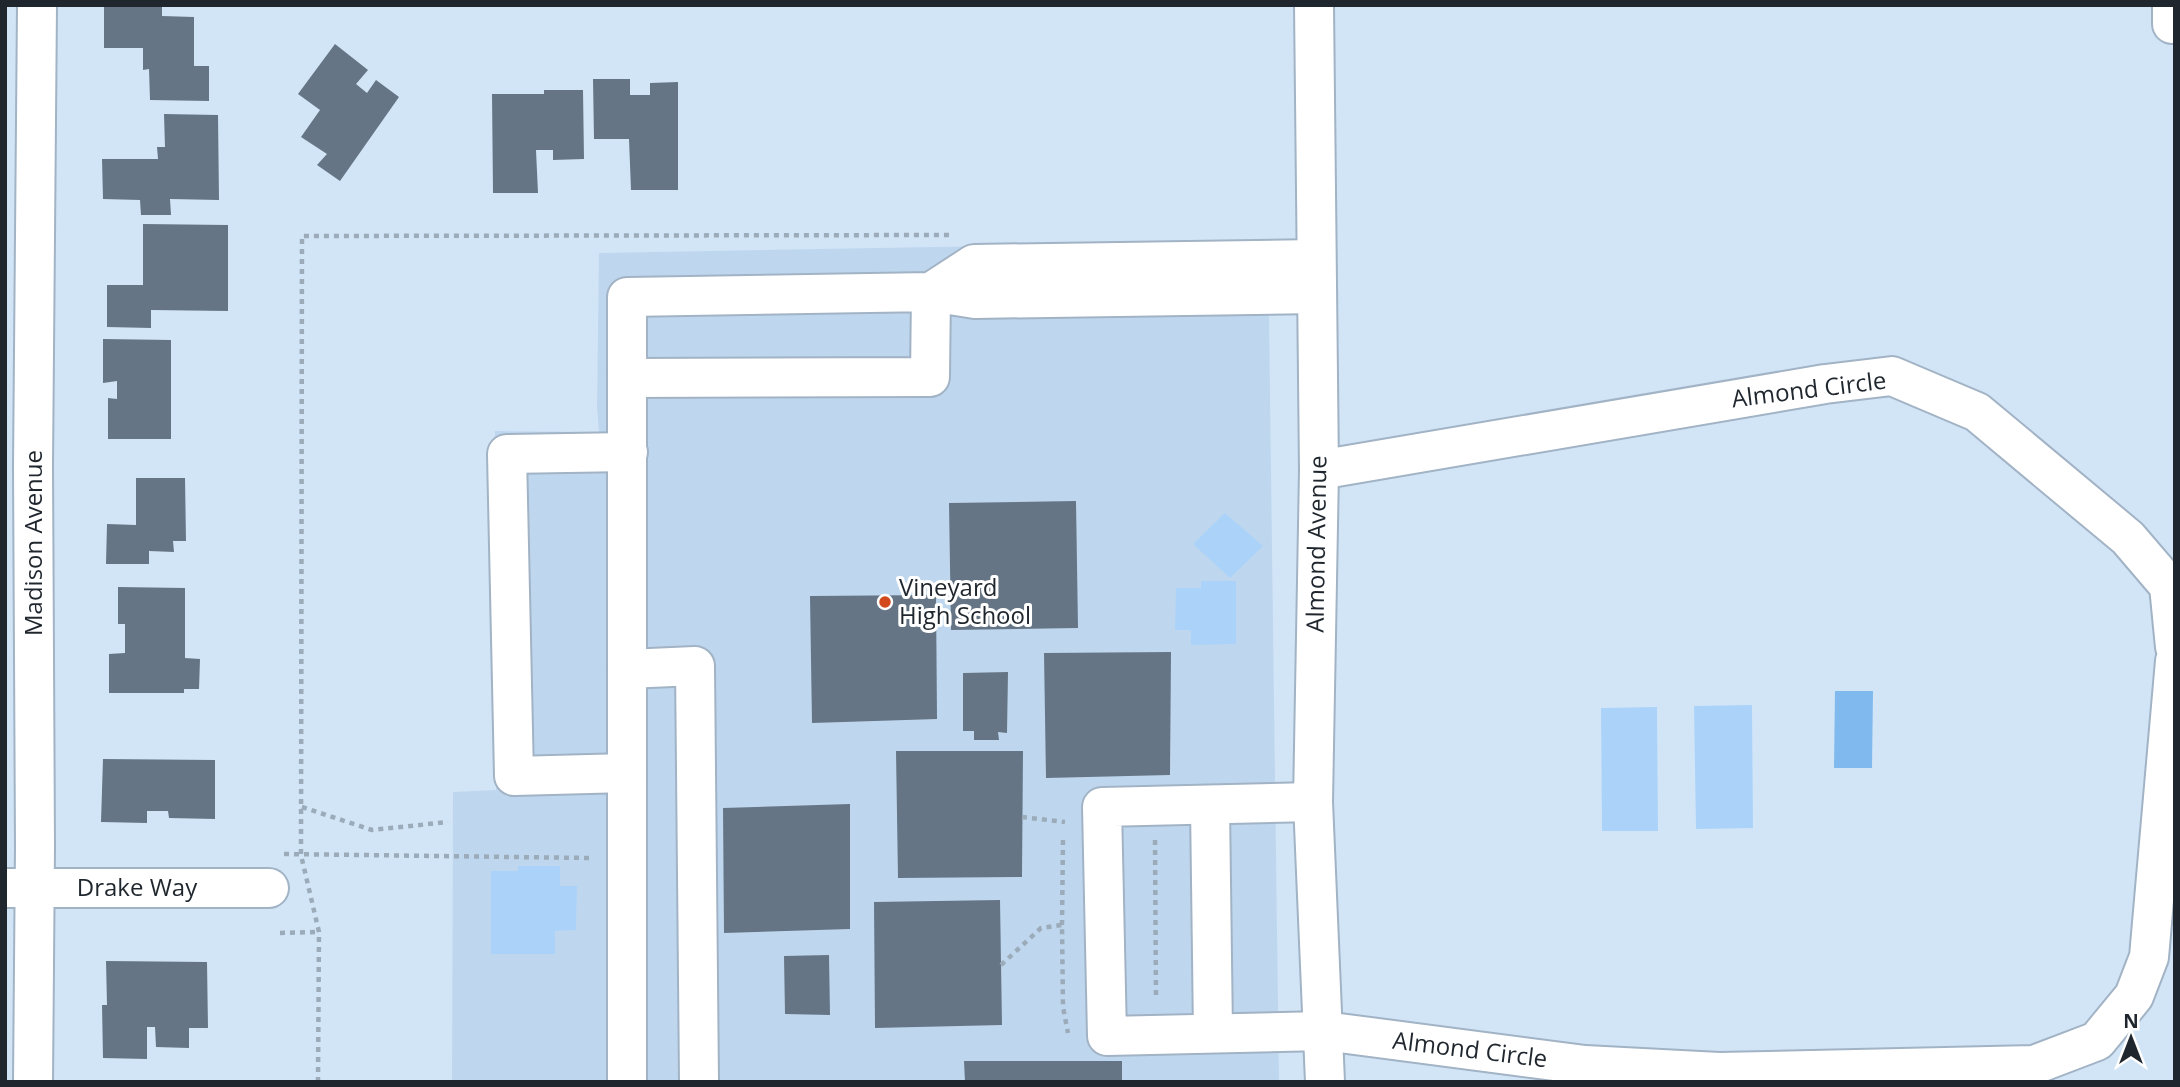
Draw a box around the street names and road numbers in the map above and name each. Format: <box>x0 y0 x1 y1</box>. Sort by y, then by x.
street label: Almond Circle <box>1730 363 1888 414</box>
street label: Madison Avenue <box>16 450 49 636</box>
street label: Almond Avenue <box>1297 455 1334 633</box>
street label: Drake Way <box>77 870 198 903</box>
street label: Almond Circle <box>1391 1023 1549 1074</box>

